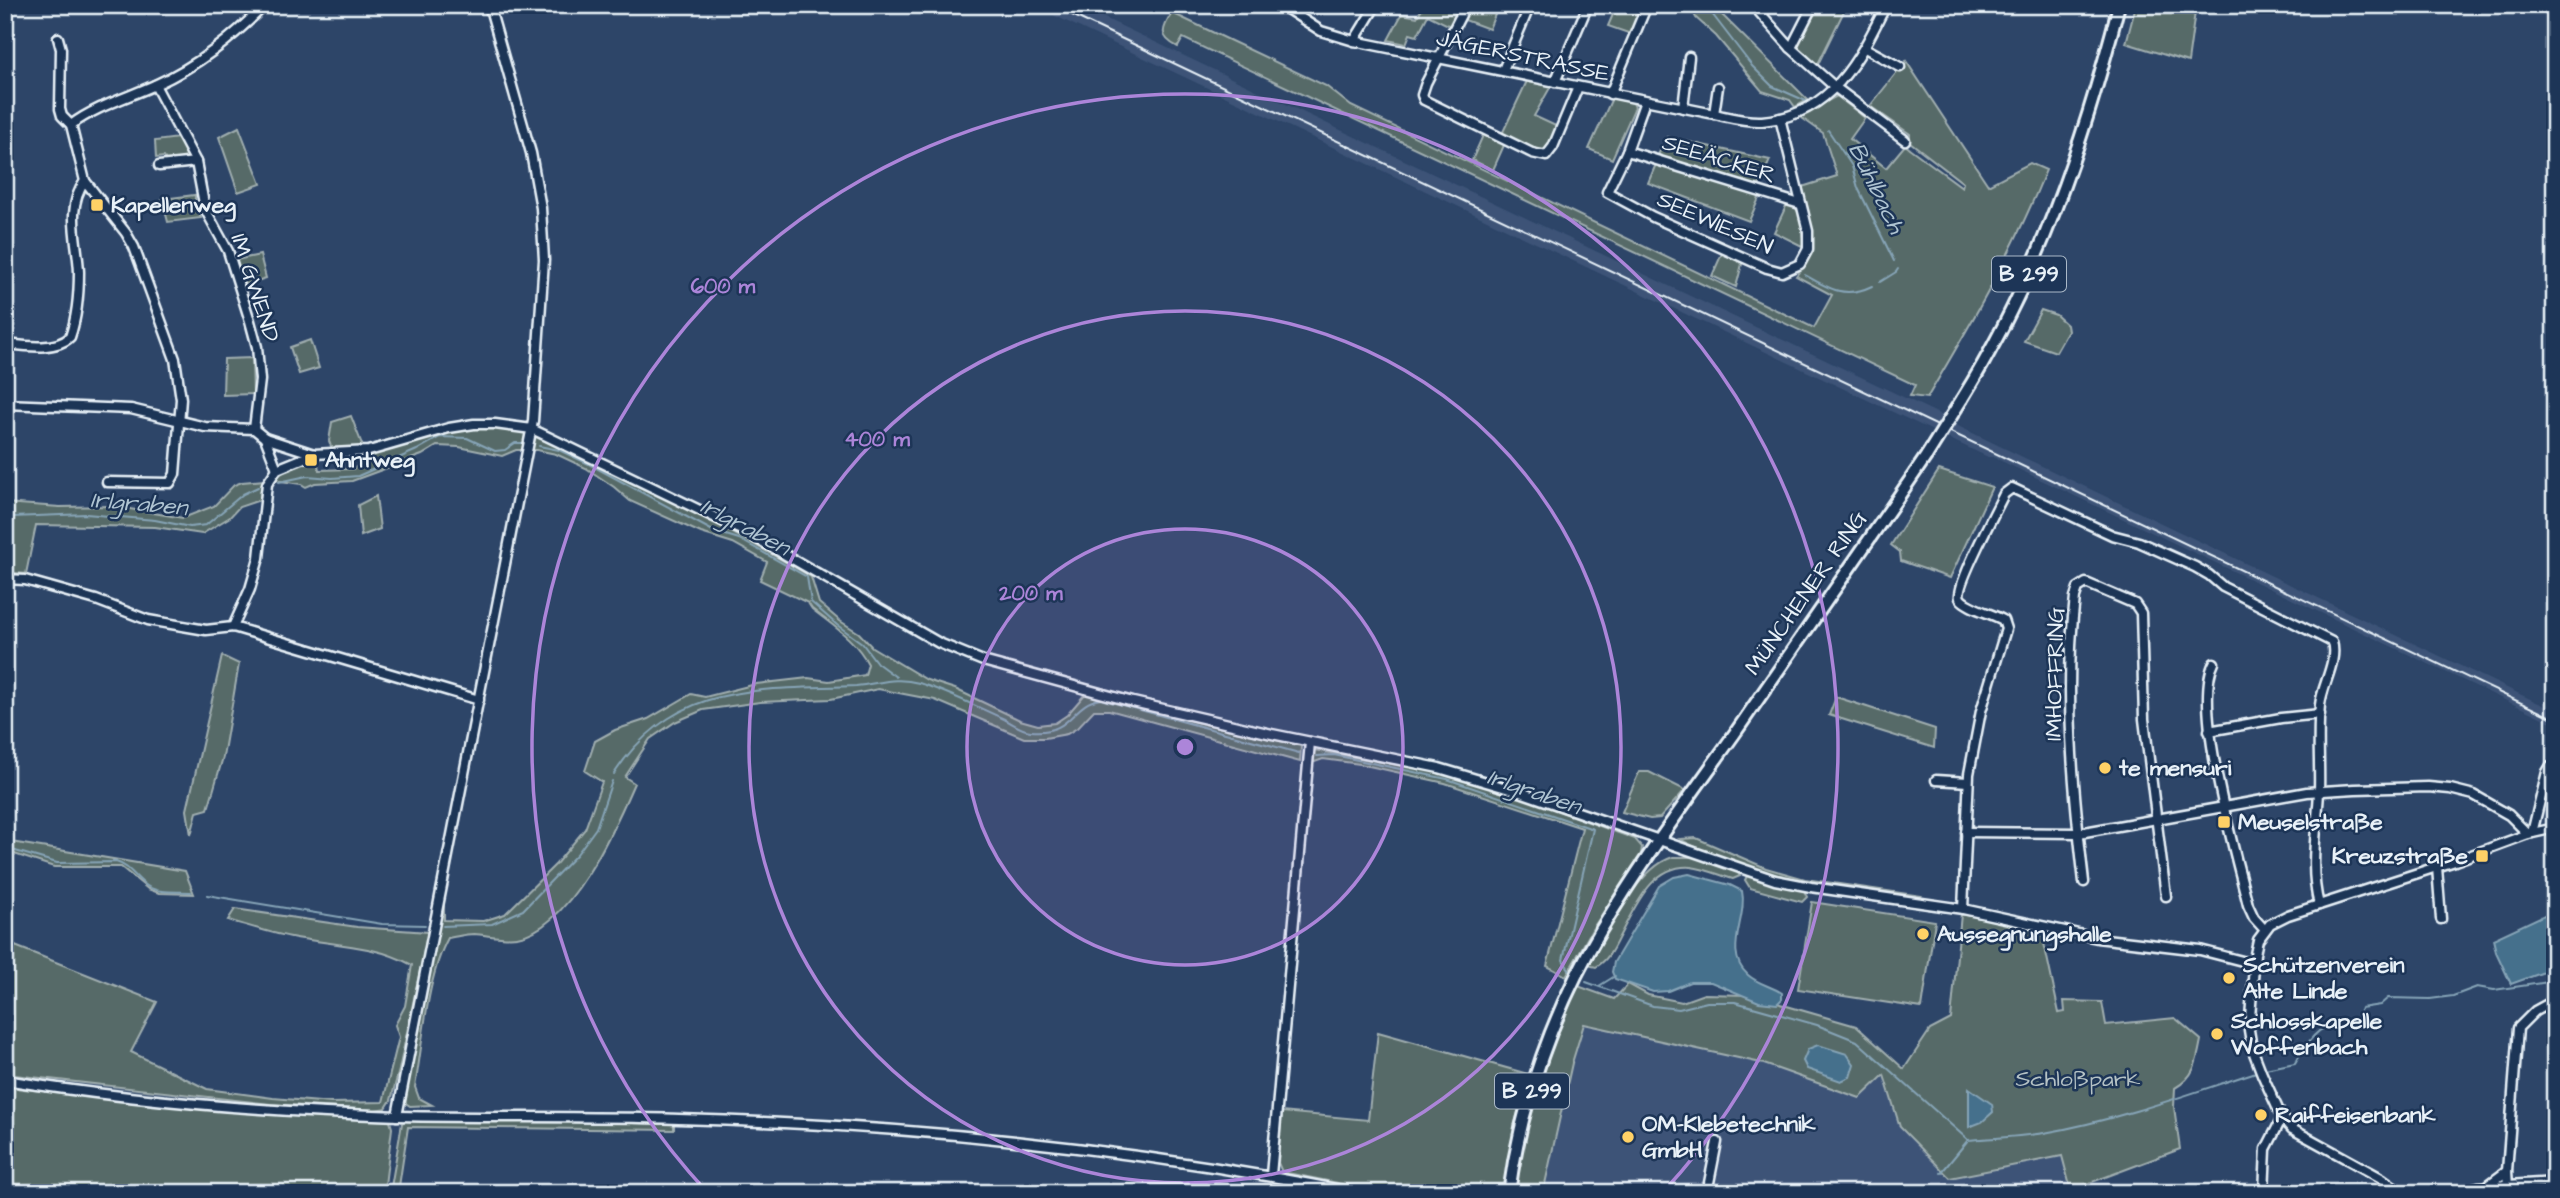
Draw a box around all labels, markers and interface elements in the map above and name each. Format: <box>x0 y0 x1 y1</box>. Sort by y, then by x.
street label: JÄGERSTRASSE <box>1433 22 1613 90</box>
street label: SEEÄCKER <box>1658 127 1780 191</box>
water label: Bühlbach <box>1839 137 1913 240</box>
street label: SEEWIESEN <box>1652 183 1778 263</box>
place label: Kapellenweg <box>111 189 236 222</box>
marker: Kapellenweg <box>89 197 105 213</box>
street label: IM GWEND <box>222 230 288 346</box>
road number: B 299 <box>1992 256 2066 292</box>
text: 600 m <box>691 272 756 301</box>
text: 400 m <box>844 425 910 454</box>
place label: Ahntweg <box>325 444 415 477</box>
marker: Ahntweg <box>303 452 319 468</box>
water label: Irlgraben <box>89 483 191 526</box>
water label: Irlgraben <box>694 489 798 567</box>
street label: MÜNCHENER RING <box>1737 504 1875 682</box>
text: 200 m <box>998 579 1063 608</box>
street label: IMHOFFRING <box>2038 607 2072 741</box>
centre of rings <box>1173 735 1197 759</box>
place label: te mensuri <box>2118 752 2232 784</box>
water label: Irlgraben <box>1482 760 1587 825</box>
marker: te mensuri <box>2097 760 2113 776</box>
place label: Meuselstraße <box>2238 806 2383 838</box>
marker: Meuselstraße <box>2216 814 2232 830</box>
place label: Kreuzstraße <box>2332 840 2469 872</box>
marker: Kreuzstraße <box>2474 848 2490 864</box>
place label: Aussegnungshalle <box>1937 918 2112 951</box>
marker: Aussegnungshalle <box>1915 926 1931 942</box>
place label: Schützenverein Alte Linde <box>2242 949 2405 1007</box>
marker: Schützenverein Alte Linde <box>2221 970 2237 986</box>
place label: Schlosskapelle Woffenbach <box>2230 1005 2383 1063</box>
marker: Schlosskapelle Woffenbach <box>2209 1026 2225 1042</box>
park label: Schloßpark <box>2016 1063 2140 1095</box>
road number: B 299 <box>1495 1074 1569 1108</box>
place label: Raiffeisenbank <box>2275 1099 2436 1131</box>
marker: Raiffeisenbank <box>2253 1107 2269 1123</box>
place label: OM-Klebetechnik GmbH <box>1642 1108 1817 1166</box>
marker: OM-Klebetechnik GmbH <box>1620 1129 1636 1145</box>

